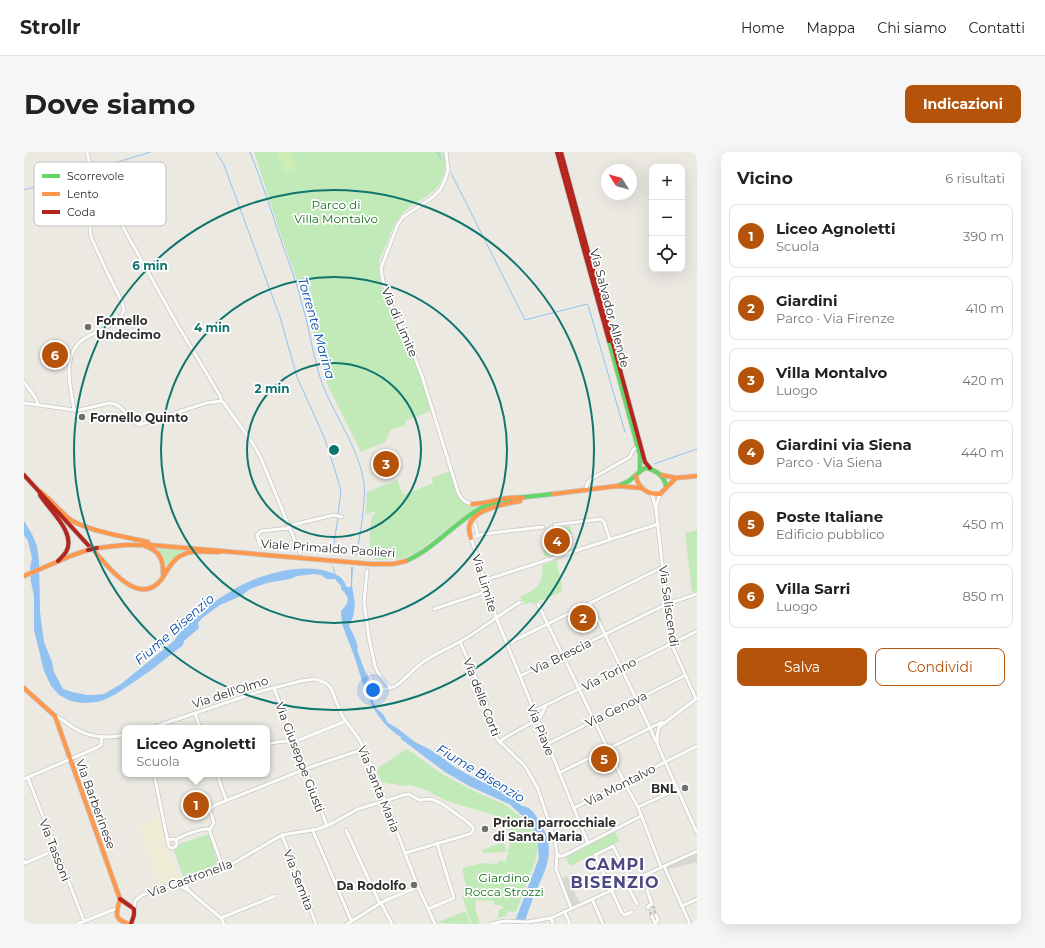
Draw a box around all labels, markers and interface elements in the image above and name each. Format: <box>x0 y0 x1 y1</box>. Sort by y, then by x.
text: Strollr <box>20 16 81 39</box>
text: Home <box>741 19 784 37</box>
text: Mappa <box>806 19 855 37</box>
text: Chi siamo <box>877 19 947 37</box>
text: Contatti <box>969 19 1025 37</box>
button: Indicazioni <box>905 85 1021 123</box>
text: Dove siamo <box>24 87 195 121</box>
legend <box>34 162 166 226</box>
north arrow <box>601 164 637 200</box>
map controls <box>649 164 685 272</box>
button: + <box>649 164 685 200</box>
text: Vicino <box>737 168 793 188</box>
text: Scorrevole <box>67 169 125 183</box>
text: 6 risultati <box>945 170 1005 186</box>
text: Lento <box>67 187 99 201</box>
park label: Parco di Villa Montalvo <box>294 197 378 226</box>
button: − <box>649 200 685 236</box>
text: Coda <box>67 205 95 219</box>
text: Liceo Agnoletti <box>776 219 895 238</box>
text: 1 <box>748 228 754 244</box>
text: 390 m <box>963 228 1004 244</box>
button: locate <box>649 236 685 272</box>
text: Scuola <box>776 238 819 254</box>
street label: Via Salvador Allende <box>587 247 633 369</box>
text: 6 min <box>132 258 168 273</box>
water label: Torrente Marina <box>295 275 339 381</box>
street label: Via di Limite <box>379 285 421 359</box>
text: Giardini <box>776 291 837 310</box>
text: 2 <box>747 300 755 316</box>
text: 410 m <box>965 300 1004 316</box>
text: Parco · Via Firenze <box>776 310 895 326</box>
place label: Fornello Undecimo <box>96 313 161 342</box>
text: 4 min <box>194 320 230 335</box>
marker: Fornello Undecimo <box>83 322 93 332</box>
pin: 6 <box>42 340 68 370</box>
text: Villa Montalvo <box>776 363 887 382</box>
text: 3 <box>747 372 755 388</box>
text: 420 m <box>962 372 1004 388</box>
text: 2 min <box>255 381 289 396</box>
text: Luogo <box>776 382 818 398</box>
place label: Fornello Quinto <box>90 410 188 425</box>
marker: Fornello Quinto <box>77 412 87 422</box>
text: Giardini via Siena <box>776 435 912 454</box>
centre of rings <box>327 443 341 457</box>
text: 4 <box>747 444 755 460</box>
text: 440 m <box>961 444 1004 460</box>
pin: 3 <box>373 449 399 479</box>
text: Parco · Via Siena <box>776 454 883 470</box>
text: Poste Italiane <box>776 507 883 526</box>
text: 5 <box>747 516 755 532</box>
text: 450 m <box>962 516 1004 532</box>
pin: 4 <box>544 526 570 556</box>
text: Edificio pubblico <box>776 526 885 542</box>
street label: Viale Primaldo Paolieri <box>260 536 396 560</box>
street label: Via Limite <box>469 552 501 614</box>
street label: Via Saliscendi <box>656 564 682 648</box>
text: Villa Sarri <box>776 579 850 598</box>
text: 6 <box>747 588 755 604</box>
text: 850 m <box>963 588 1004 604</box>
water label: Fiume Bisenzio <box>131 590 217 668</box>
text: Luogo <box>776 598 818 614</box>
pin: 2 <box>570 603 596 633</box>
street label: Via Brescia <box>528 635 594 677</box>
button: Salva <box>737 648 867 686</box>
button: Condividi <box>875 648 1005 686</box>
street label: Via Torino <box>579 654 639 694</box>
street label: Via delle Corti <box>460 656 504 738</box>
street label: Via dell'Olmo <box>190 673 270 711</box>
your location <box>363 680 383 700</box>
street label: Via Genova <box>583 688 649 730</box>
street label: Via Giuseppe Giusti <box>272 700 328 814</box>
street label: Via Piave <box>524 702 558 758</box>
popup <box>122 725 270 777</box>
text: Liceo Agnoletti <box>136 734 256 753</box>
water label: Fiume Bisenzio <box>434 740 528 806</box>
street label: Via Santa Maria <box>355 743 403 835</box>
pin: 5 <box>591 744 617 774</box>
text: Scuola <box>136 753 180 769</box>
street label: Via Barberinese <box>73 757 119 851</box>
street label: Via Montalvo <box>582 761 658 809</box>
place label: BNL <box>651 781 678 796</box>
marker: BNL <box>680 783 690 793</box>
pin: 1 <box>183 790 209 820</box>
place label: Prioria parrocchiale di Santa Maria <box>493 815 616 844</box>
street label: Via Tassoni <box>36 817 74 883</box>
marker: Prioria parrocchiale di Santa Maria <box>480 824 490 834</box>
street label: Via Semita <box>281 848 317 912</box>
district label: CAMPI BISENZIO <box>571 855 659 892</box>
street label: Via Castronella <box>146 856 234 900</box>
park label: Giardino Rocca Strozzi <box>464 870 544 899</box>
place label: Da Rodolfo <box>336 878 406 893</box>
marker: Da Rodolfo <box>409 880 419 890</box>

